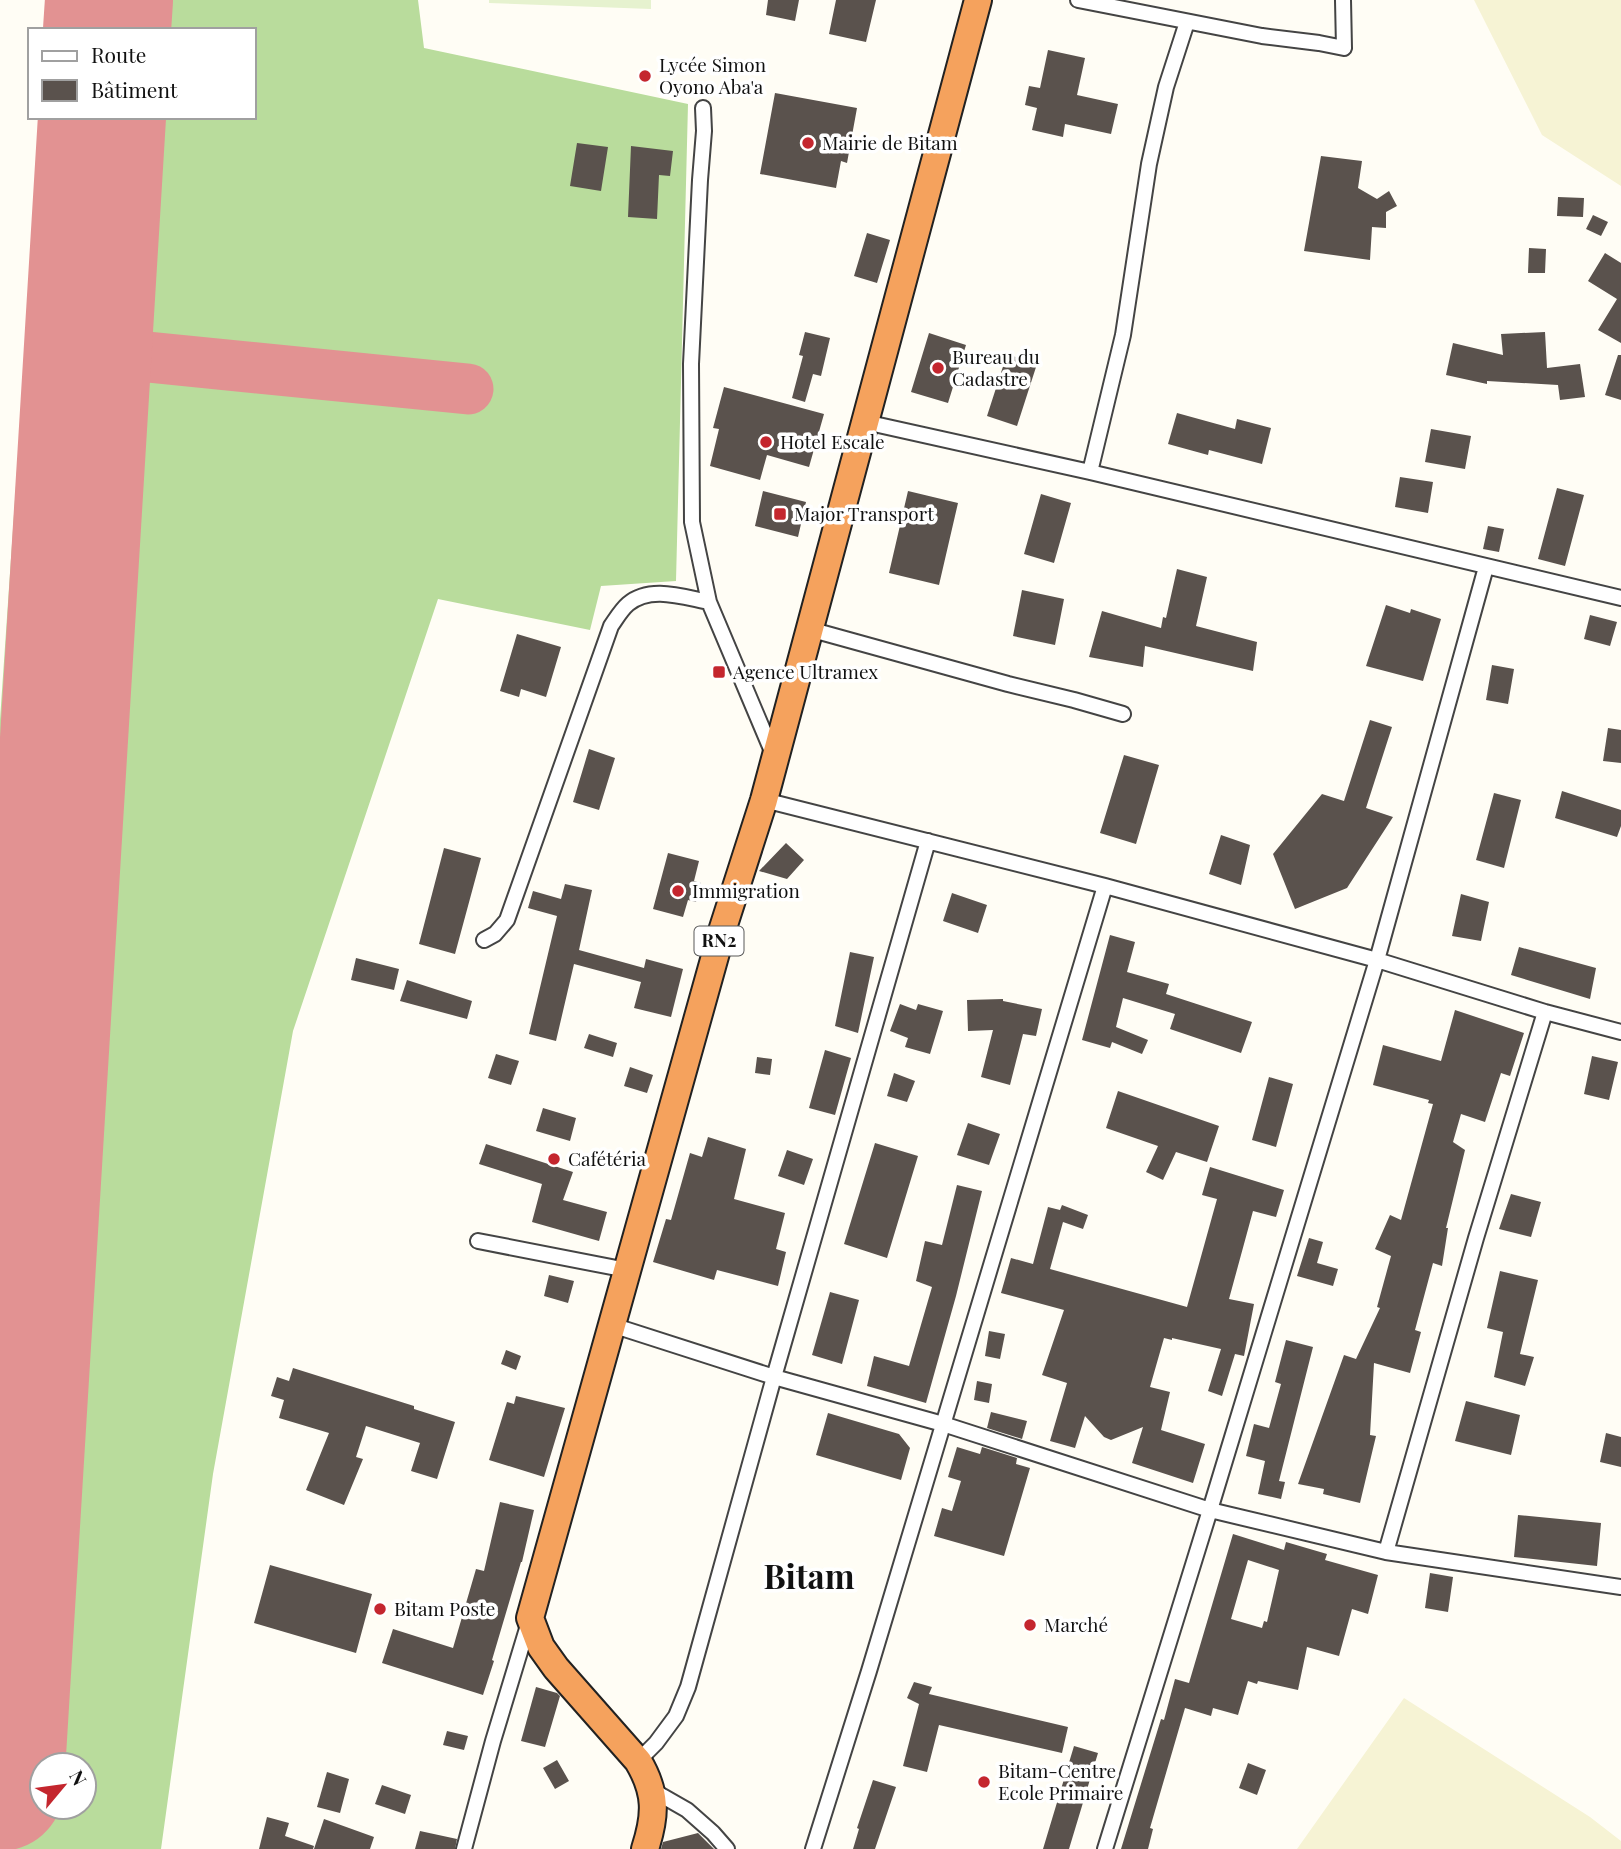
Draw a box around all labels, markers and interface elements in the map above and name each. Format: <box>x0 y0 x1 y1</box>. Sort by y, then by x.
legend <box>28 28 256 119</box>
text: Route <box>91 40 146 68</box>
place label: Lycée Simon Oyono Aba'a <box>659 51 767 99</box>
marker: Lycée Simon Oyono Aba'a <box>637 68 653 84</box>
text: Bâtiment <box>91 75 178 103</box>
place label: Mairie de Bitam <box>822 129 958 155</box>
marker: Mairie de Bitam <box>800 135 816 151</box>
place label: Bureau du Cadastre <box>952 343 1040 391</box>
marker: Bureau du Cadastre <box>930 360 946 376</box>
place label: Hotel Escale <box>780 428 885 454</box>
marker: Hotel Escale <box>758 434 774 450</box>
place label: Major Transport <box>794 500 934 526</box>
marker: Major Transport <box>772 506 788 522</box>
place label: Agence Ultramex <box>732 658 878 684</box>
marker: Agence Ultramex <box>711 664 727 680</box>
place label: Immigration <box>692 877 800 903</box>
marker: Immigration <box>670 883 686 899</box>
road number: RN2 <box>694 926 744 956</box>
place label: Cafétéria <box>568 1145 646 1171</box>
marker: Cafétéria <box>546 1151 562 1167</box>
district label: Bitam <box>763 1553 855 1597</box>
place label: Bitam Poste <box>394 1595 495 1621</box>
marker: Bitam Poste <box>372 1601 388 1617</box>
place label: Marché <box>1044 1611 1108 1637</box>
marker: Marché <box>1022 1617 1038 1633</box>
north arrow <box>28 1751 98 1821</box>
place label: Bitam-Centre Ecole Primaire <box>998 1757 1123 1805</box>
text: N <box>64 1765 94 1790</box>
marker: Bitam-Centre Ecole Primaire <box>976 1774 992 1790</box>

